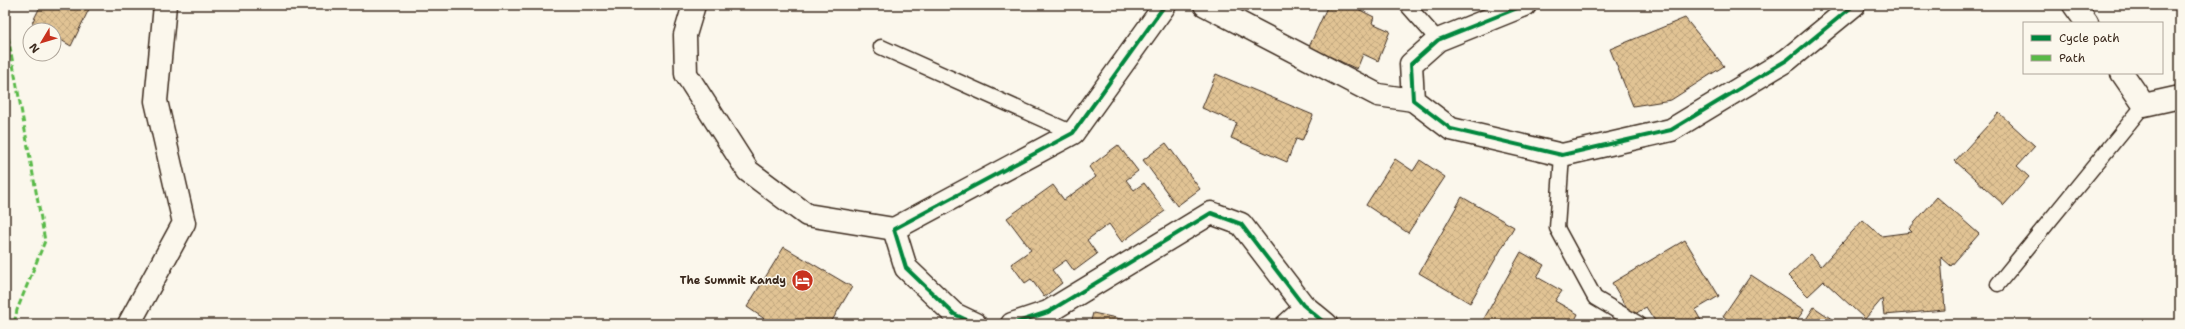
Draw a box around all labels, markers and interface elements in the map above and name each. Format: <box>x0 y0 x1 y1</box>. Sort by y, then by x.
north arrow <box>22 22 62 62</box>
legend <box>2023 22 2163 74</box>
text: Cycle path <box>2059 30 2120 46</box>
text: N <box>26 40 43 56</box>
text: Path <box>2059 50 2085 66</box>
hotel icon: The Summit Kandy <box>789 267 815 293</box>
place label: The Summit Kandy <box>680 273 786 288</box>

